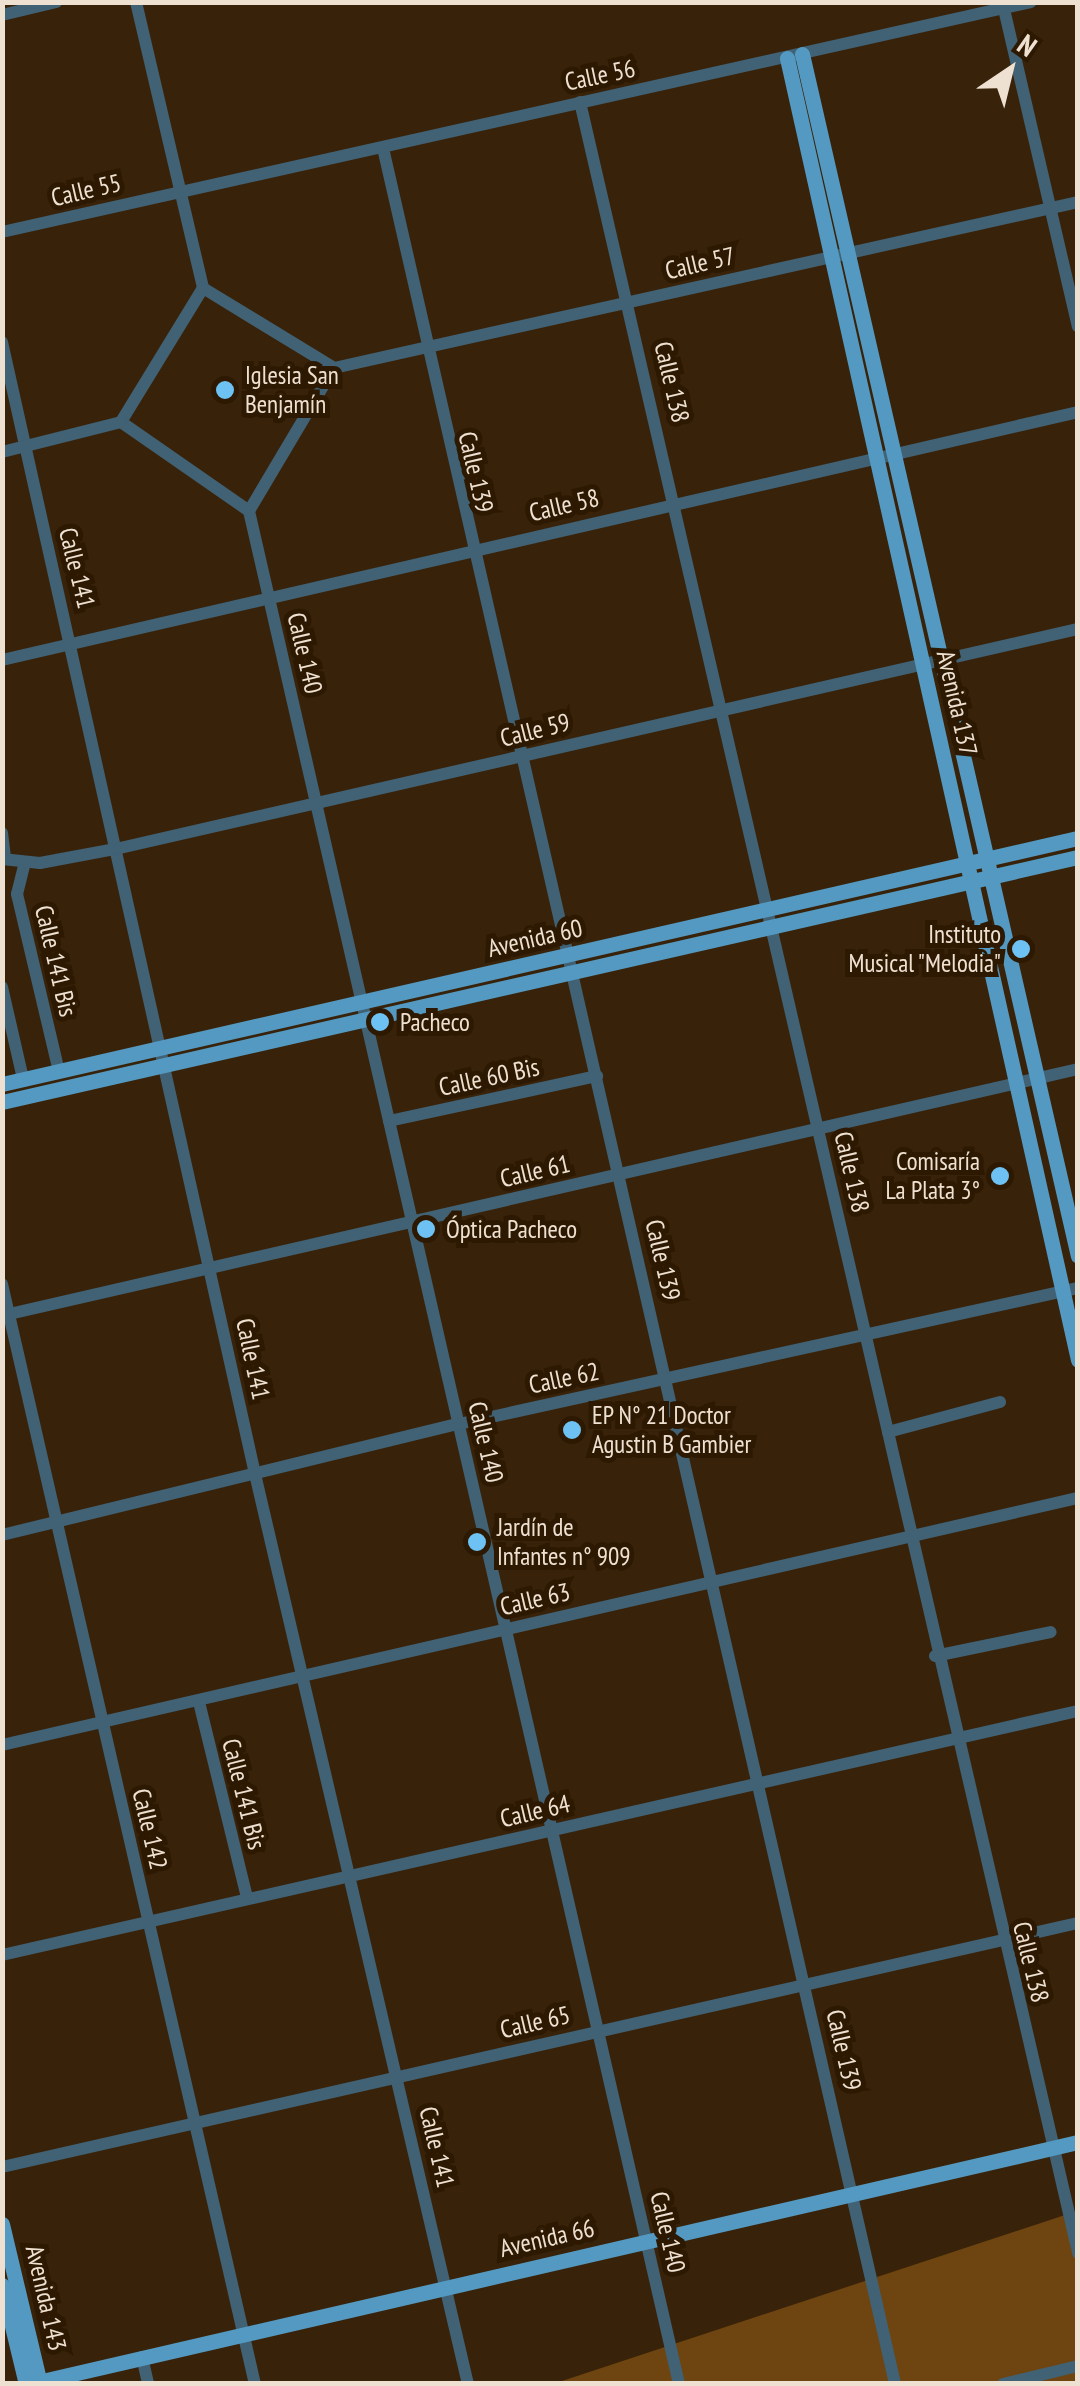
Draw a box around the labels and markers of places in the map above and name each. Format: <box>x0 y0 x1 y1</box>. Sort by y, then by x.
place label: Iglesia San Benjamín <box>245 361 339 420</box>
marker: Iglesia San Benjamín <box>214 379 236 401</box>
place label: Instituto Musical "Melodia" <box>847 920 1001 979</box>
marker: Instituto Musical "Melodia" <box>1010 938 1032 960</box>
place label: Pacheco <box>400 1007 470 1037</box>
marker: Pacheco <box>369 1011 391 1033</box>
place label: Comisaría La Plata 3° <box>886 1147 980 1206</box>
marker: Comisaría La Plata 3° <box>989 1165 1011 1187</box>
place label: Óptica Pacheco <box>446 1214 577 1244</box>
marker: Óptica Pacheco <box>415 1218 437 1240</box>
place label: EP N° 21 Doctor Agustin B Gambier <box>592 1401 751 1460</box>
marker: EP N° 21 Doctor Agustin B Gambier <box>561 1419 583 1441</box>
place label: Jardín de Infantes n° 909 <box>497 1513 631 1572</box>
marker: Jardín de Infantes n° 909 <box>466 1531 488 1553</box>

